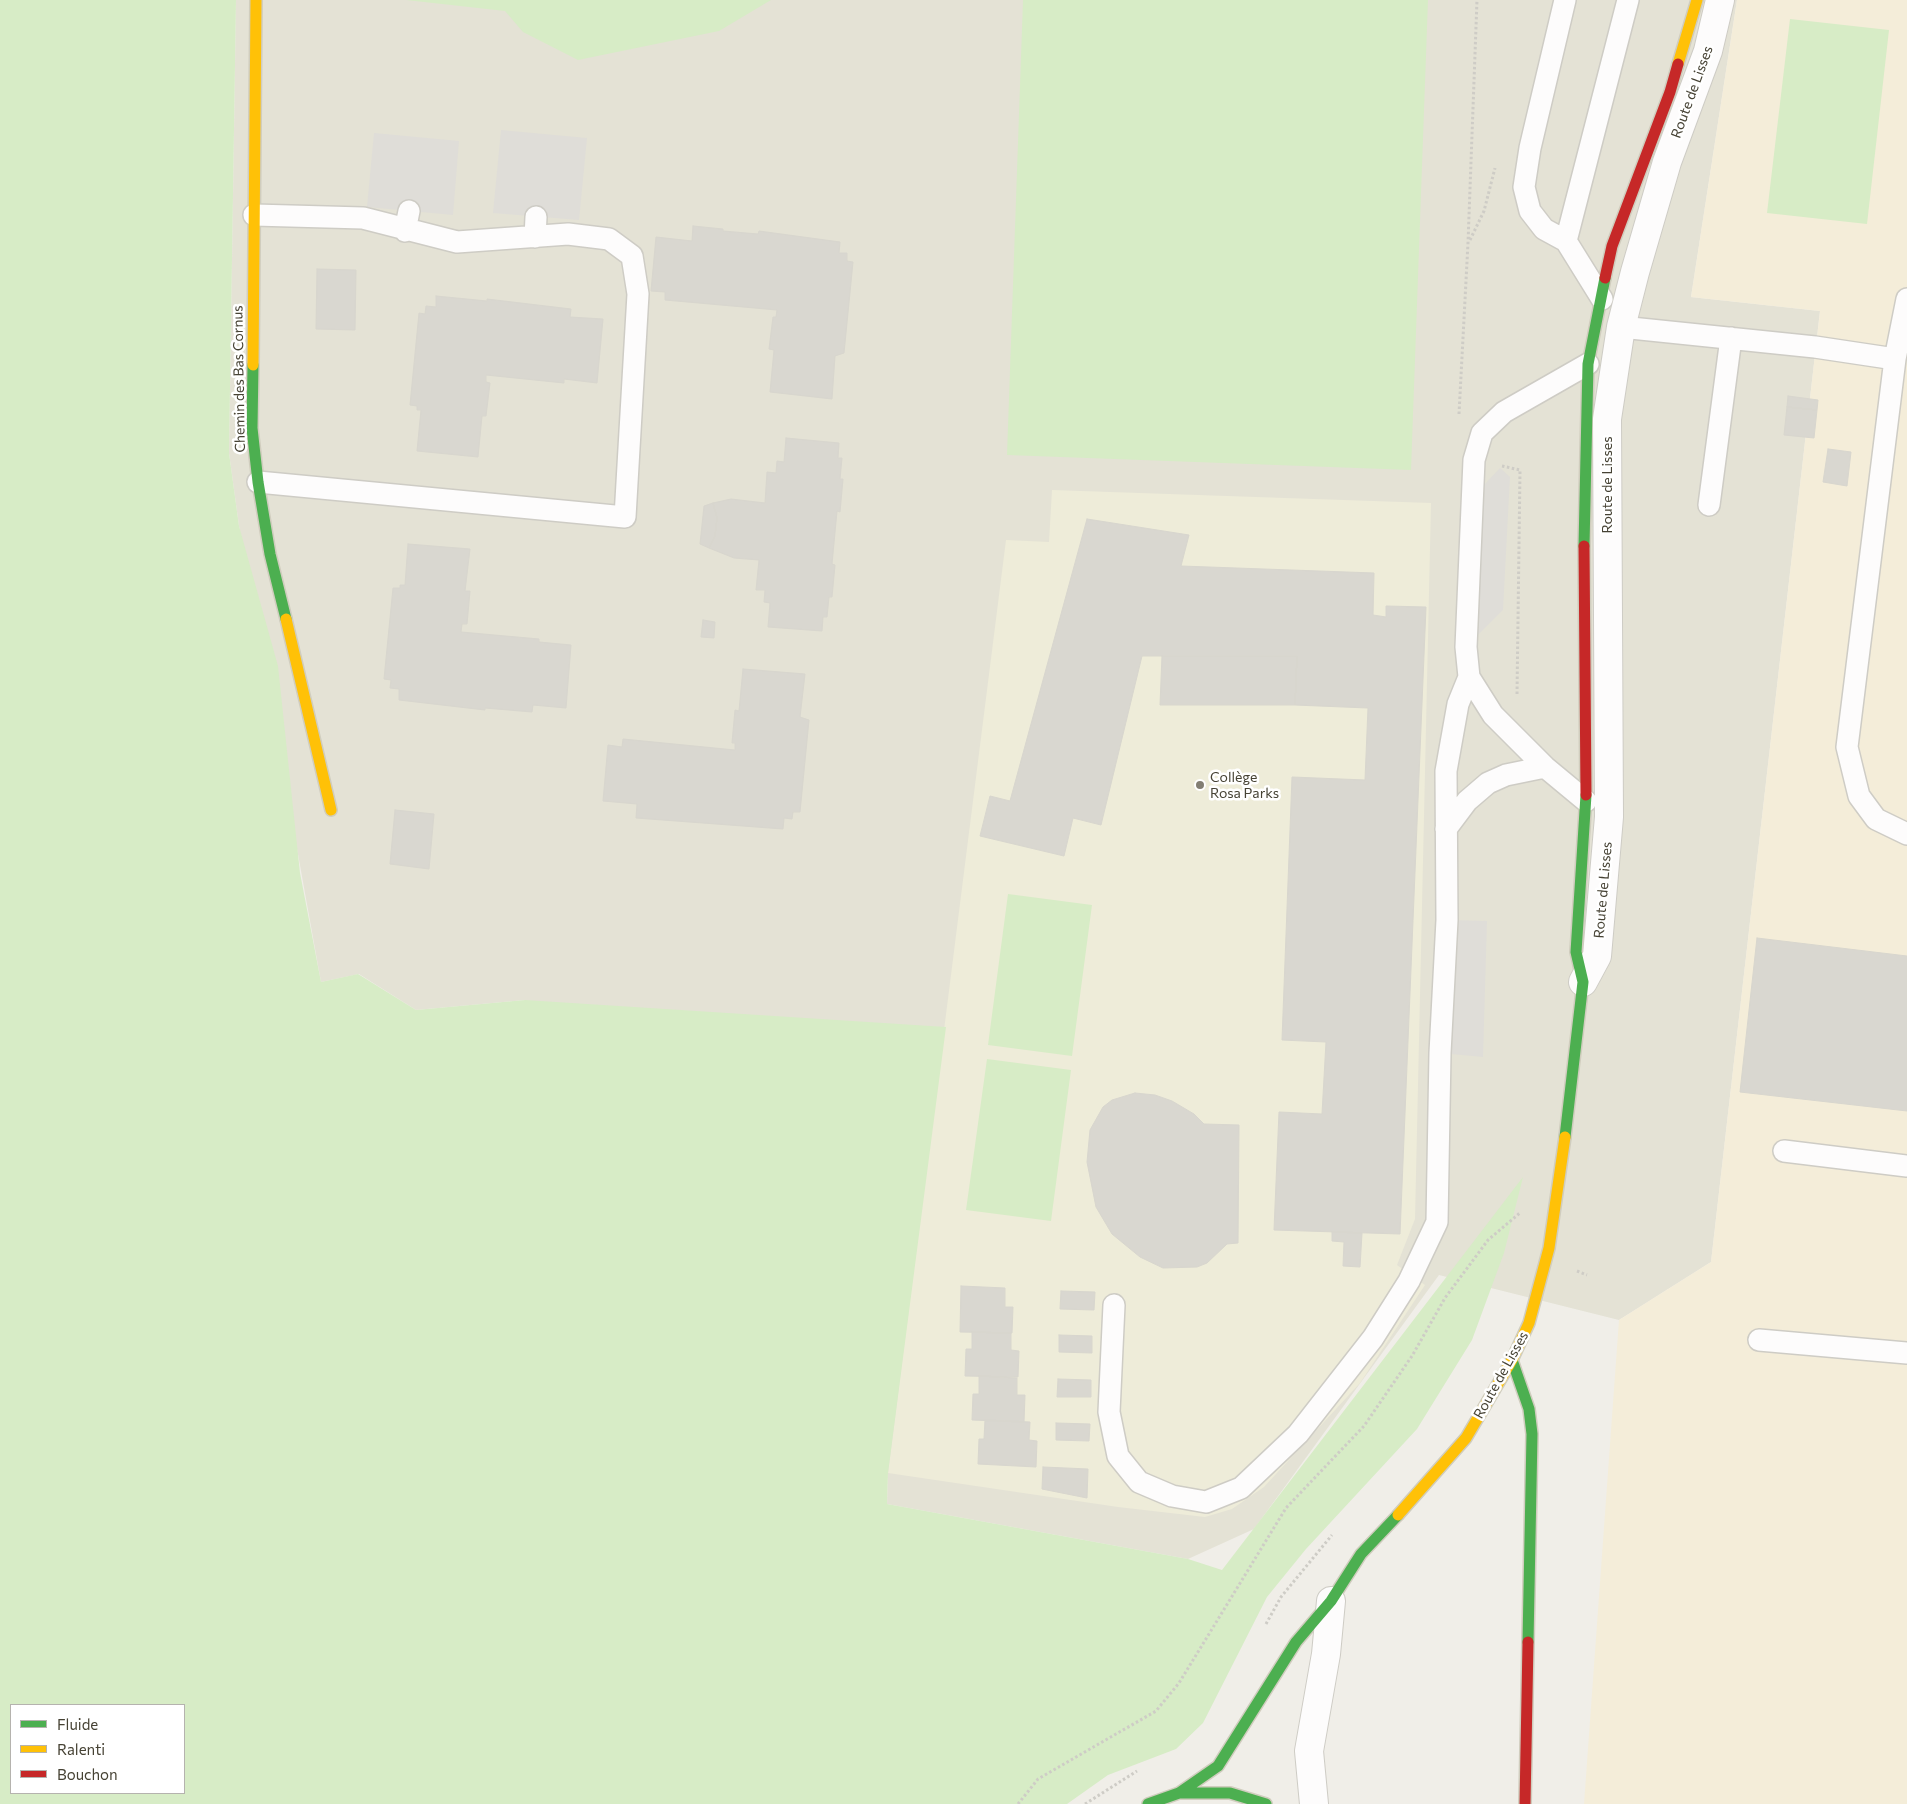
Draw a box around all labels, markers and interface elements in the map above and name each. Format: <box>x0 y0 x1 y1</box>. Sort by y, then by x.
street label: Route de Lisses <box>1668 44 1716 140</box>
street label: Chemin des Bas Cornus <box>229 305 249 453</box>
street label: Route de Lisses <box>1599 436 1615 534</box>
place label: Collège Rosa Parks <box>1210 769 1279 802</box>
marker: Collège Rosa Parks <box>1194 779 1206 791</box>
street label: Route de Lisses <box>1590 841 1616 939</box>
street label: Route de Lisses <box>1470 1328 1532 1422</box>
legend <box>10 1704 185 1794</box>
text: Fluide <box>57 1715 98 1733</box>
text: Ralenti <box>57 1740 105 1758</box>
text: Bouchon <box>57 1765 118 1783</box>

